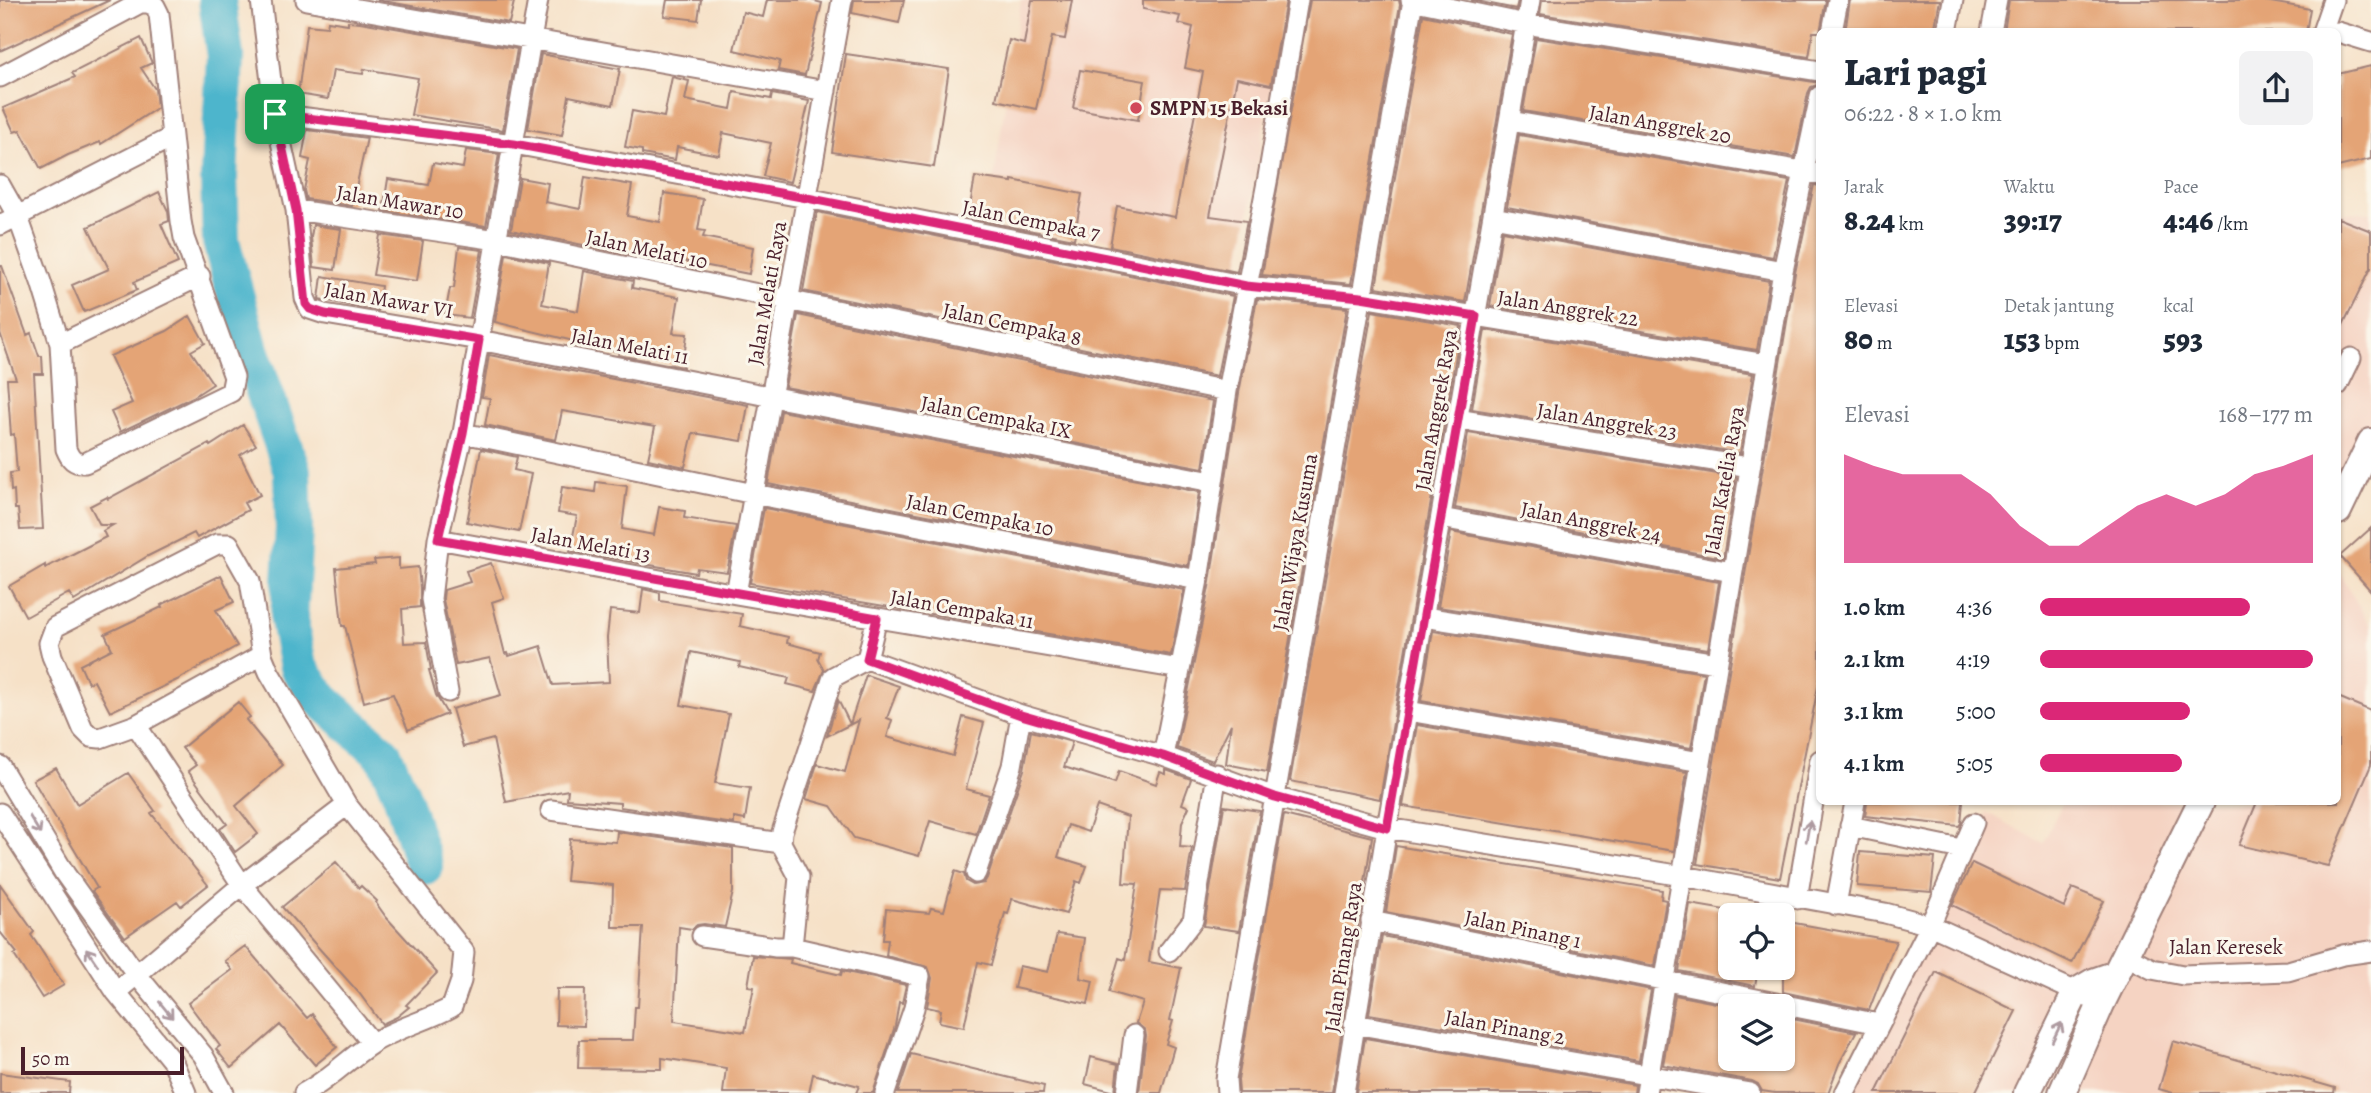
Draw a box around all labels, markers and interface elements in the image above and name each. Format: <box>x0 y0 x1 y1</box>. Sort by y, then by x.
text: Lari pagi <box>1844 46 1987 98</box>
button: share <box>2239 51 2313 125</box>
pin <box>245 84 305 144</box>
place label: SMPN 15 Bekasi <box>1150 94 1288 122</box>
icon: arrive <box>256 95 294 133</box>
street label: Jalan Anggrek 20 <box>1587 98 1733 150</box>
text: 06:22 · 8 × 1.0 km <box>1844 98 2002 129</box>
marker: SMPN 15 Bekasi <box>1128 100 1144 116</box>
text: Jarak <box>1844 174 1884 200</box>
text: Waktu <box>2004 174 2055 200</box>
text: Pace <box>2163 174 2199 200</box>
street label: Jalan Mawar 10 <box>334 178 466 226</box>
street label: Jalan Cempaka 7 <box>960 193 1102 247</box>
text: 8.24 <box>1844 200 1895 240</box>
text: 39:17 <box>2004 200 2062 240</box>
text: 4:46 <box>2163 200 2213 240</box>
text: km <box>1895 211 1924 237</box>
text: /km <box>2213 211 2249 237</box>
street label: Jalan Melati Raya <box>741 219 793 367</box>
street label: Jalan Melati 10 <box>584 222 710 276</box>
street label: Jalan Mawar VI <box>322 275 456 325</box>
street label: Jalan Anggrek 22 <box>1495 283 1641 333</box>
text: Elevasi <box>1844 293 1898 319</box>
text: Detak jantung <box>2004 293 2114 319</box>
text: kcal <box>2163 293 2194 319</box>
street label: Jalan Cempaka 8 <box>940 296 1084 352</box>
text: 80 <box>1844 319 1873 359</box>
text: 153 <box>2004 319 2041 359</box>
text: 593 <box>2163 319 2203 359</box>
street label: Jalan Melati 11 <box>569 321 691 371</box>
street label: Jalan Anggrek Raya <box>1408 327 1464 493</box>
text: m <box>1873 330 1893 356</box>
text: bpm <box>2041 330 2080 356</box>
street label: Jalan Cempaka IX <box>919 389 1074 445</box>
street label: Jalan Anggrek 23 <box>1535 396 1679 446</box>
text: Elevasi <box>1844 399 1910 430</box>
text: 168–177 m <box>2218 399 2313 430</box>
street label: Jalan Katelia Raya <box>1697 404 1751 558</box>
street label: Jalan Wijaya Kusuma <box>1266 451 1324 633</box>
street label: Jalan Cempaka 10 <box>904 487 1056 543</box>
street label: Jalan Anggrek 24 <box>1518 495 1664 549</box>
street label: Jalan Melati 13 <box>529 520 653 568</box>
street label: Jalan Cempaka 11 <box>888 583 1036 635</box>
text: 1.0 km <box>1844 592 1905 623</box>
text: 4:36 <box>1956 592 1992 623</box>
text: 2.1 km <box>1844 644 1905 675</box>
text: 4:19 <box>1956 644 1990 675</box>
text: 3.1 km <box>1844 696 1904 727</box>
text: 5:00 <box>1956 696 1996 727</box>
text: 4.1 km <box>1844 748 1905 779</box>
text: 5:05 <box>1956 748 1994 779</box>
one-way arrow <box>28 814 42 834</box>
one-way arrow <box>1802 820 1815 843</box>
street label: Jalan Pinang Raya <box>1317 880 1369 1034</box>
street label: Jalan Pinang 1 <box>1462 903 1584 955</box>
map controls <box>1718 903 1795 1071</box>
button: locate <box>1718 903 1795 980</box>
street label: Jalan Keresek <box>2169 933 2284 961</box>
one-way arrow <box>85 948 100 967</box>
button: layers <box>1718 994 1795 1071</box>
one-way arrow <box>159 1001 174 1019</box>
street label: Jalan Pinang 2 <box>1443 1003 1567 1051</box>
one-way arrow <box>2051 1022 2065 1043</box>
scale bar <box>21 1044 184 1076</box>
text: 50 m <box>32 1046 70 1072</box>

